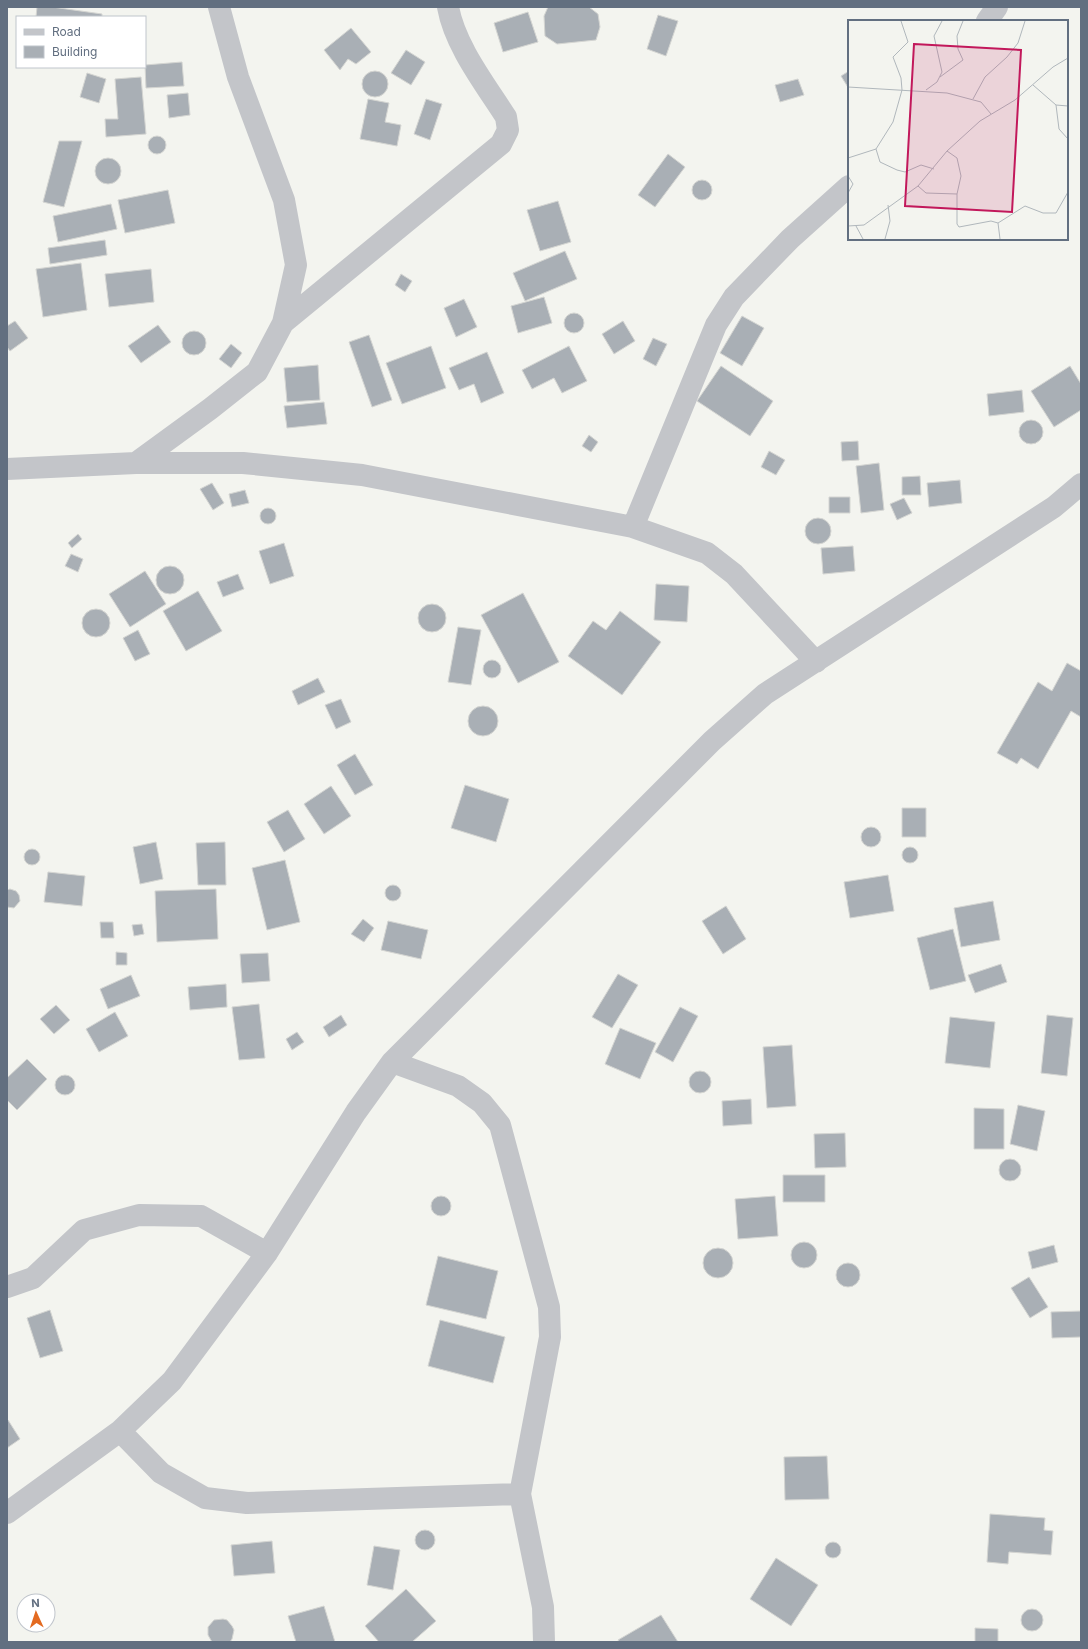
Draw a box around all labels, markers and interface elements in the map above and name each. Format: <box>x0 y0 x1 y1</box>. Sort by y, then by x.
legend <box>16 16 146 68</box>
inset map <box>848 20 1068 240</box>
text: Road <box>52 24 81 39</box>
text: Building <box>52 44 97 59</box>
north arrow <box>16 1593 56 1633</box>
text: N <box>31 1596 40 1610</box>

